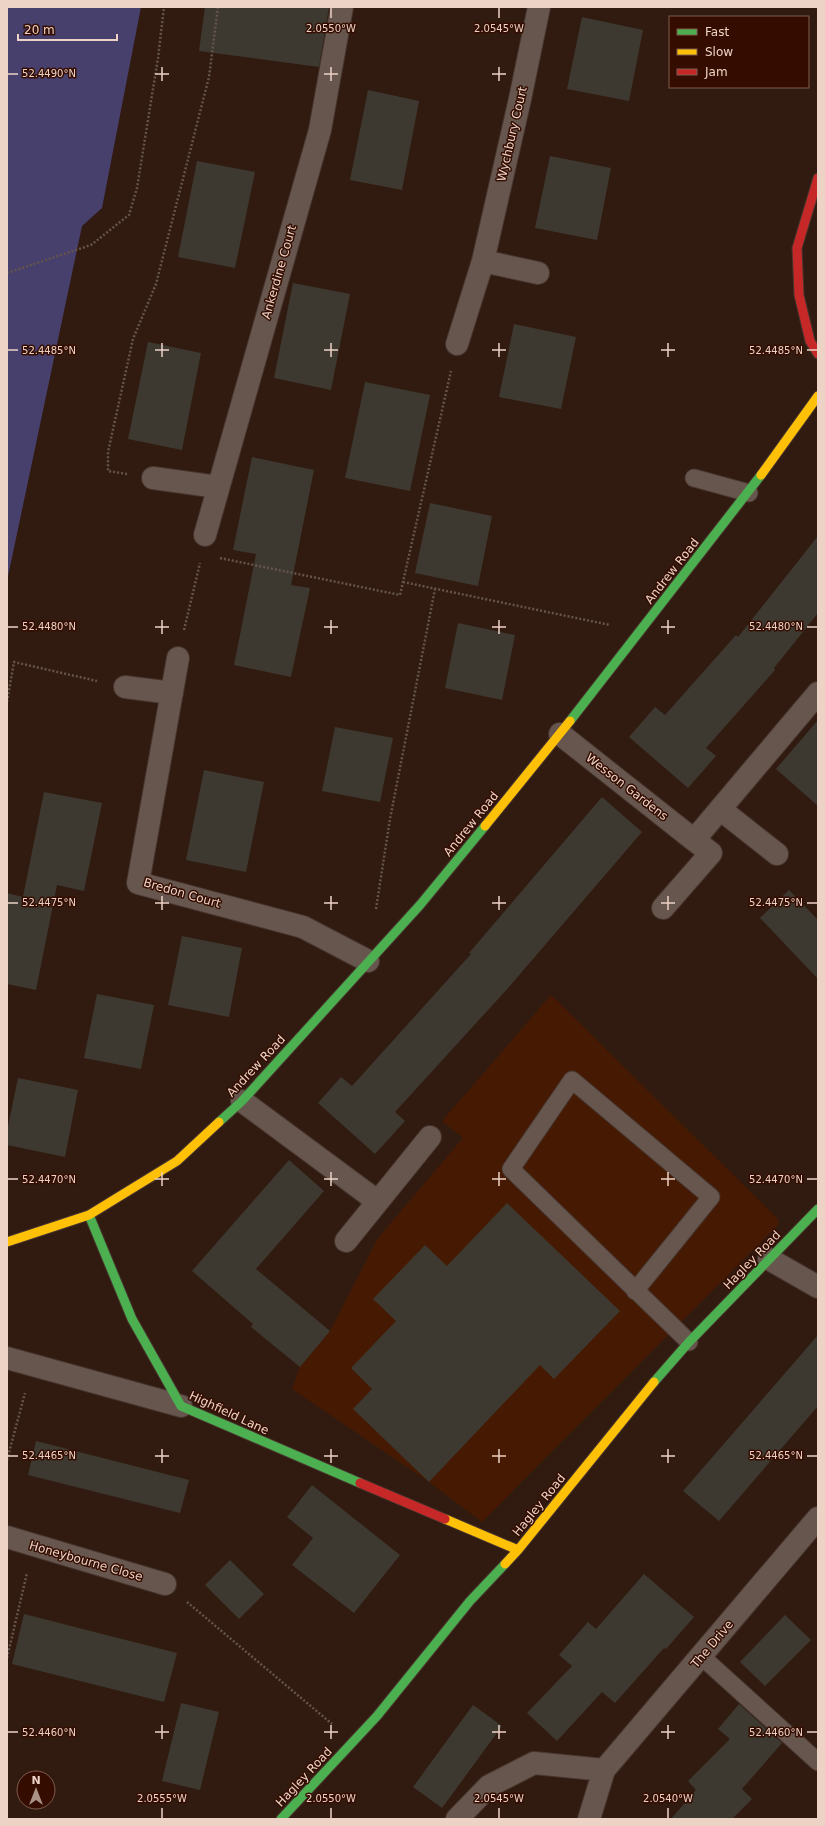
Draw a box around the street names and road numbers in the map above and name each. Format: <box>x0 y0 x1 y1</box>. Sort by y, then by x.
street label: Wychbury Court <box>494 85 530 183</box>
street label: Ankerdine Court <box>259 223 299 321</box>
street label: Andrew Road <box>642 535 702 607</box>
street label: Wesson Gardens <box>583 751 671 823</box>
street label: Andrew Road <box>441 789 501 859</box>
street label: Bredon Court <box>142 875 222 911</box>
street label: Andrew Road <box>224 1032 288 1100</box>
street label: Hagley Road <box>721 1228 783 1292</box>
street label: Highfield Lane <box>187 1388 271 1438</box>
street label: Hagley Road <box>510 1471 568 1539</box>
street label: Honeybourne Close <box>28 1538 144 1584</box>
street label: The Drive <box>687 1617 736 1672</box>
street label: Hagley Road <box>273 1745 335 1809</box>

